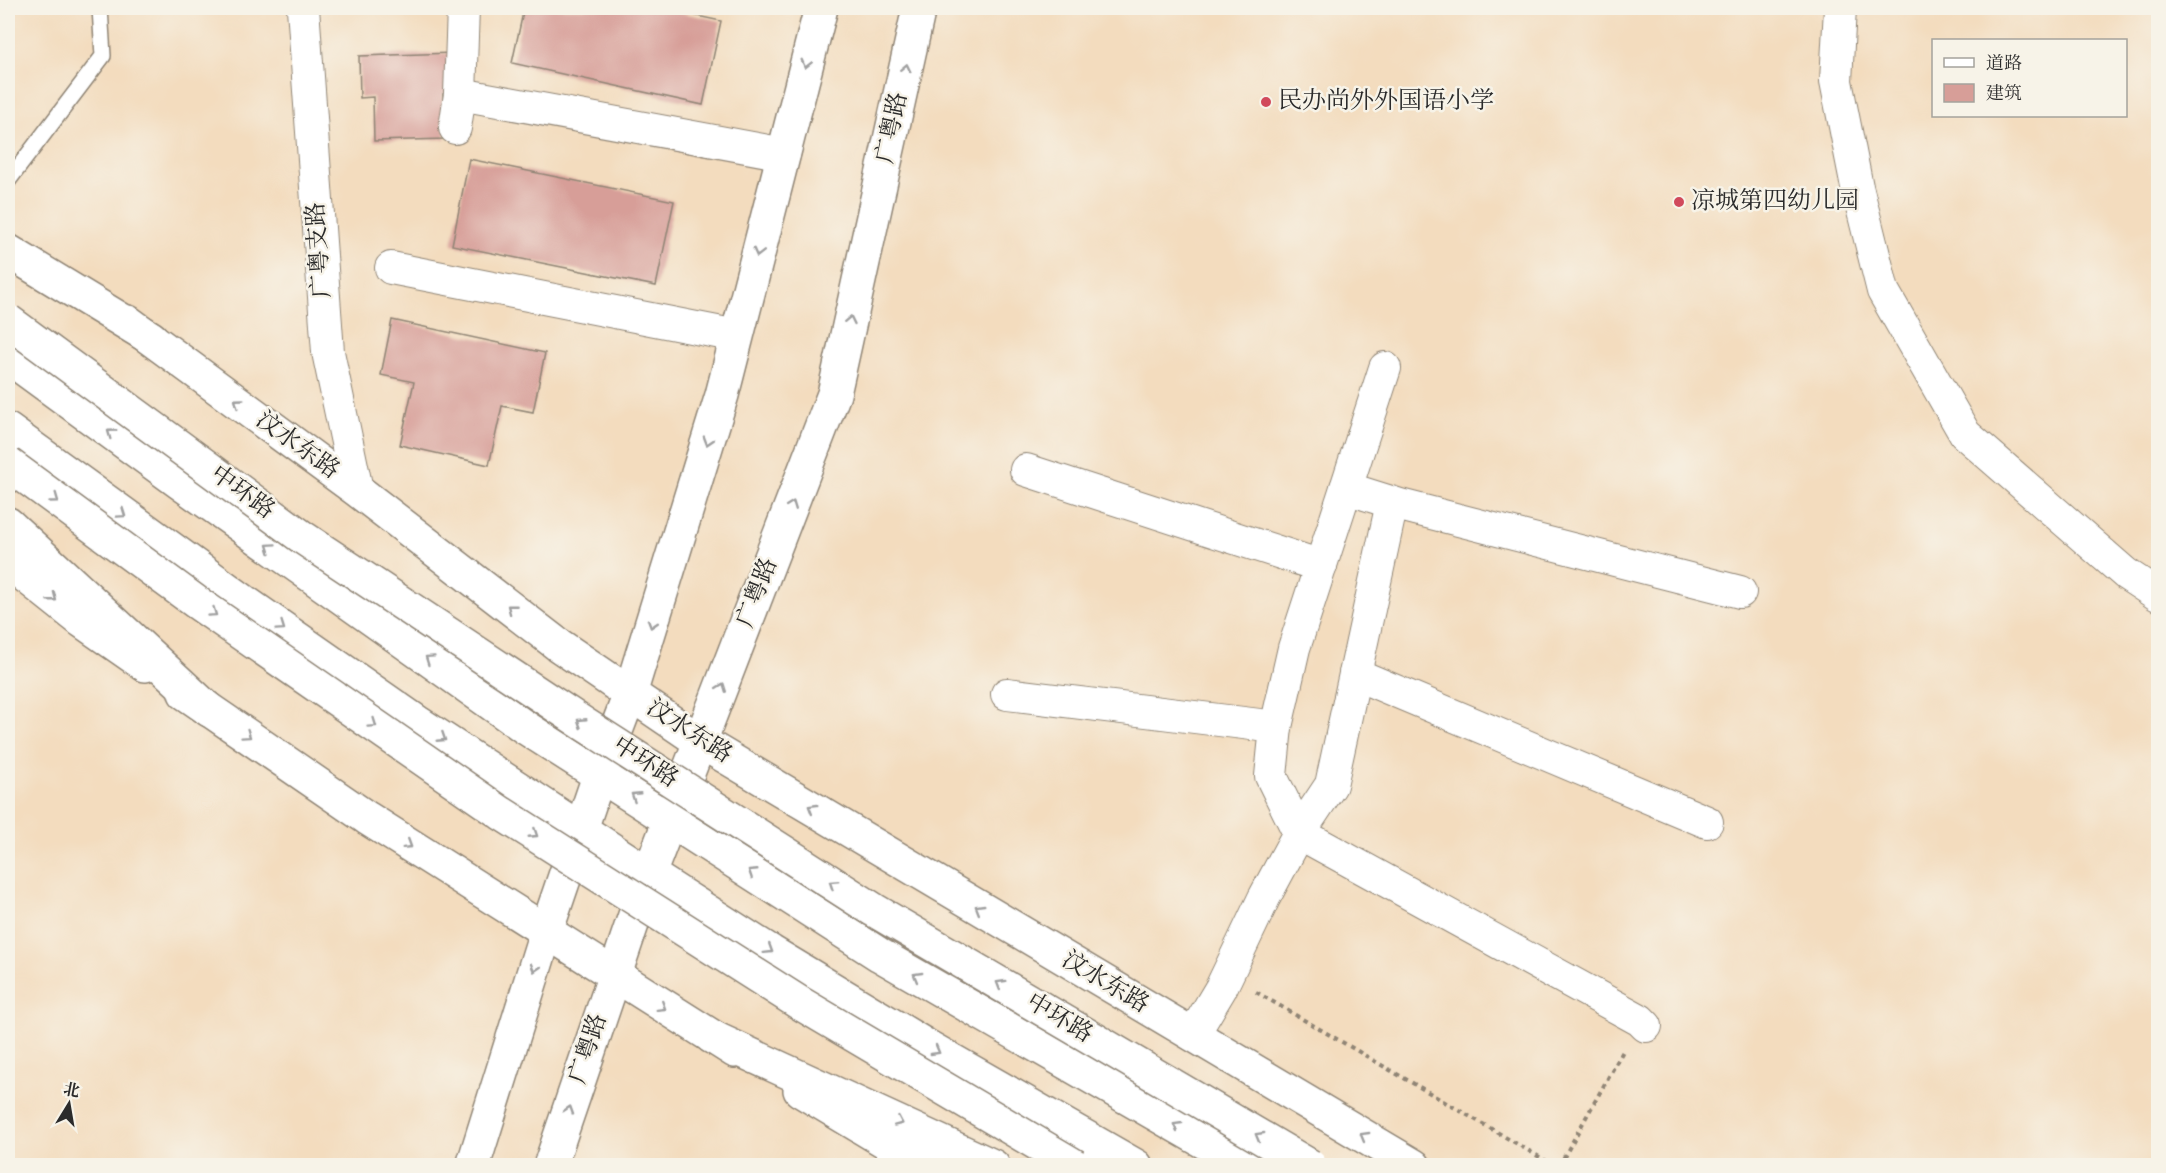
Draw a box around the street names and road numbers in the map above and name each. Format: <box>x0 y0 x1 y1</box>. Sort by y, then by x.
street label: 广粤路 <box>869 89 917 167</box>
street label: 广粤支路 <box>300 201 340 299</box>
street label: 汶水东路 <box>248 404 346 488</box>
street label: 中环路 <box>203 458 281 528</box>
street label: 广粤路 <box>729 553 787 633</box>
street label: 汶水东路 <box>639 692 739 772</box>
street label: 中环路 <box>606 729 684 797</box>
street label: 汶水东路 <box>1055 944 1155 1022</box>
street label: 中环路 <box>1019 986 1099 1052</box>
street label: 广粤路 <box>562 1010 616 1088</box>

